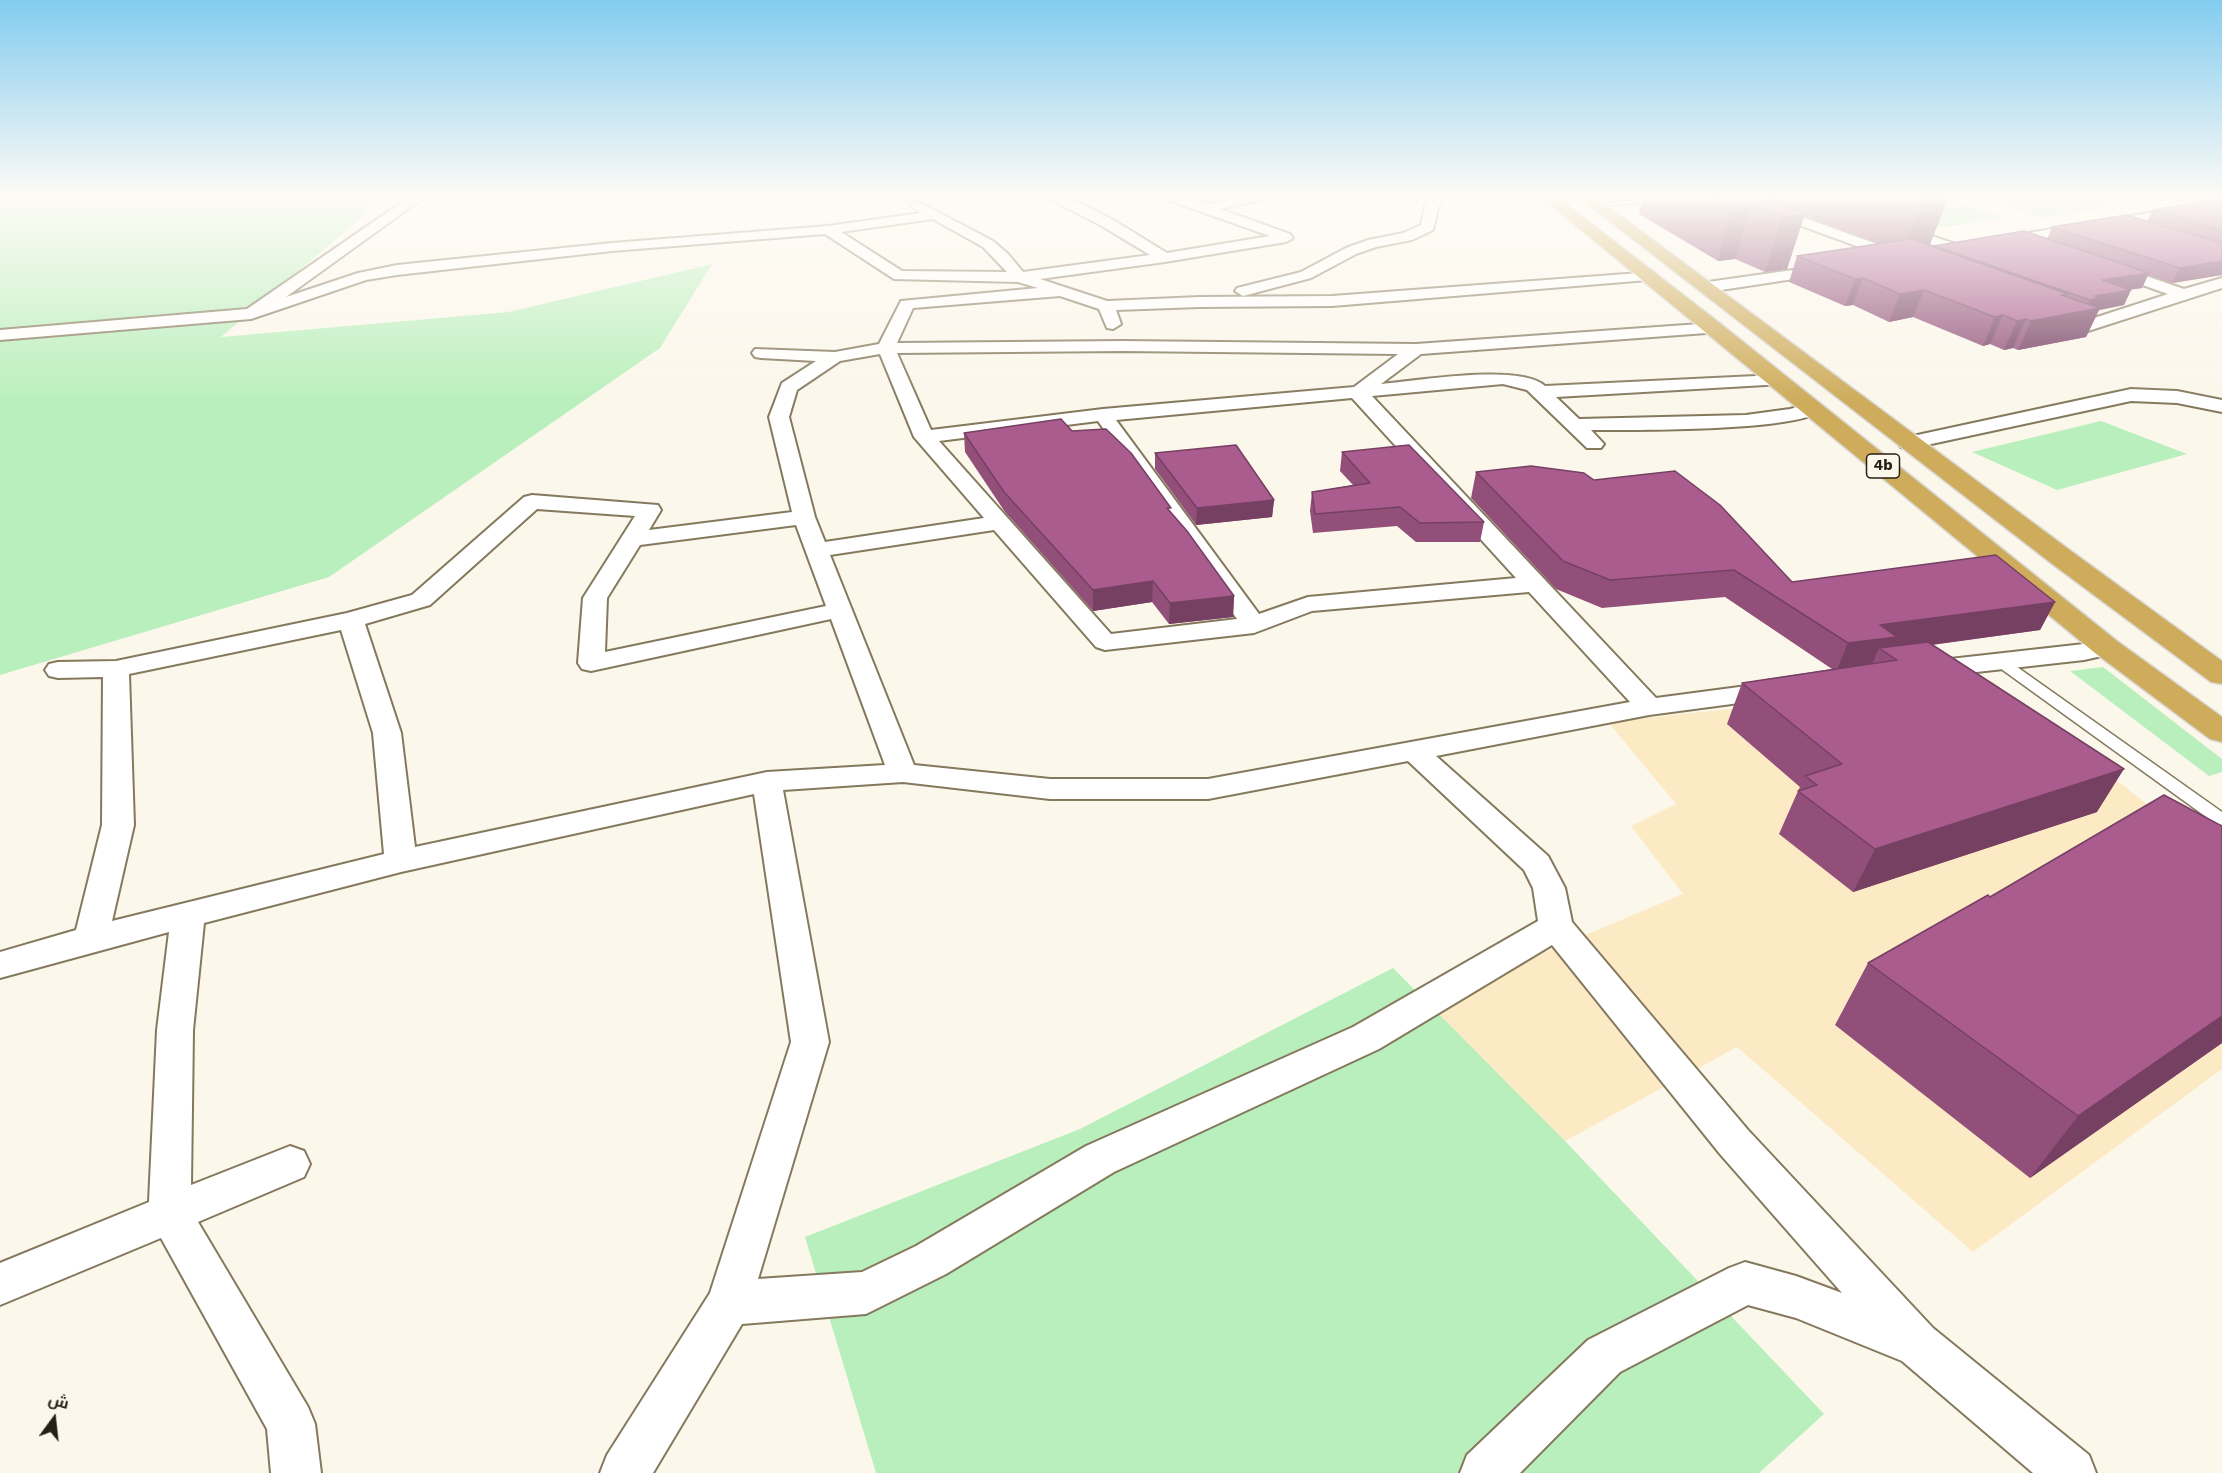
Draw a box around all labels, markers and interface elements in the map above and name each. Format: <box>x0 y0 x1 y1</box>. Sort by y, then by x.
road number: 4b <box>1866 454 1900 478</box>
north arrow <box>24 1389 84 1449</box>
text: ش <box>46 1389 71 1413</box>

